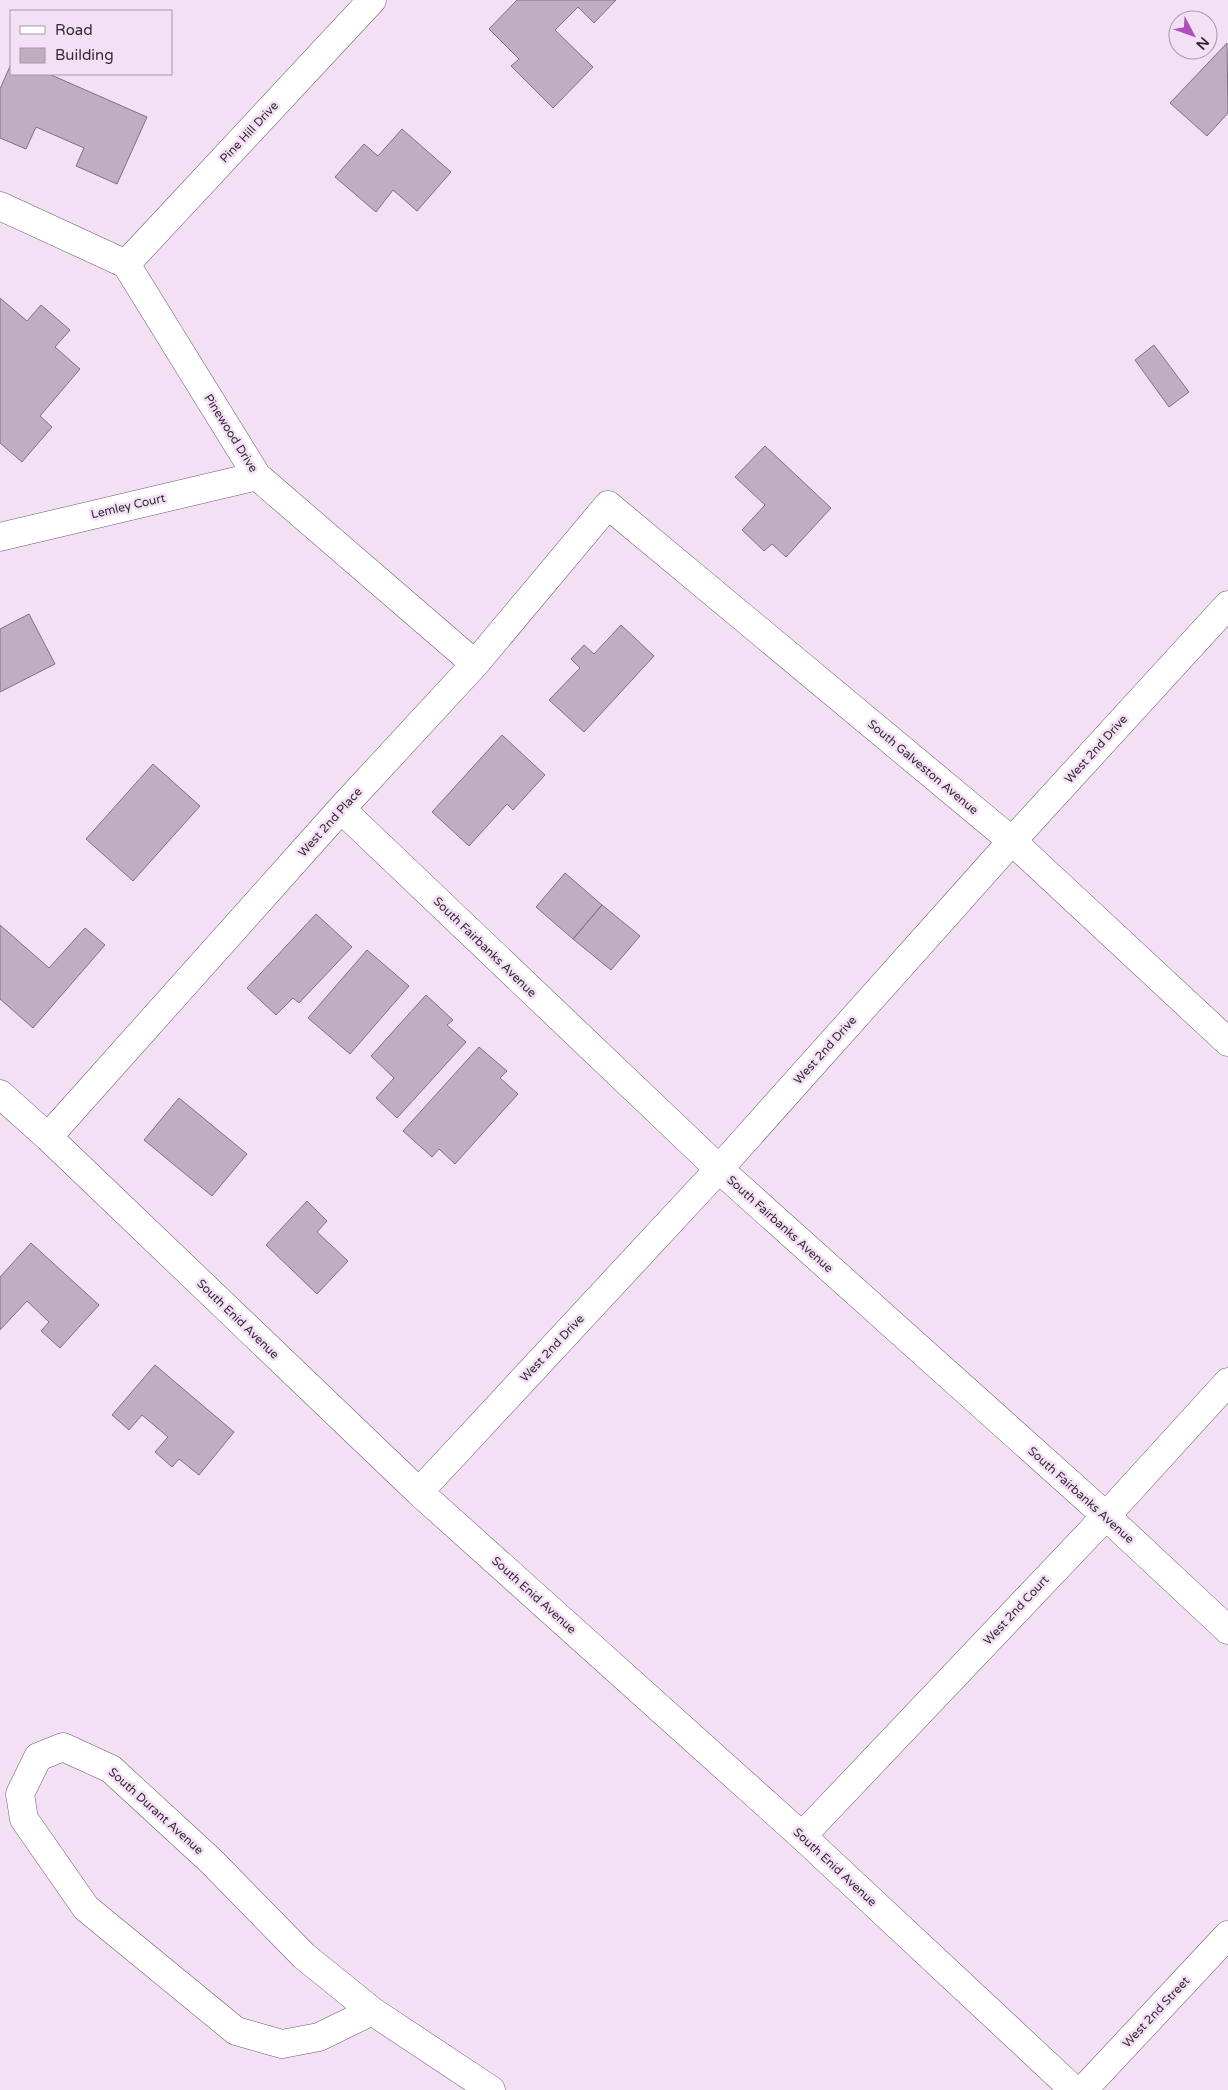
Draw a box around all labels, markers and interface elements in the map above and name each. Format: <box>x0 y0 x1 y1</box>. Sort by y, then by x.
legend <box>10 10 172 75</box>
north arrow <box>1168 10 1218 60</box>
text: Road <box>55 21 93 39</box>
text: N <box>1192 33 1213 53</box>
text: Building <box>55 46 114 64</box>
street label: Pine Hill Drive <box>217 98 281 166</box>
street label: Pinewood Drive <box>201 391 261 475</box>
street label: Lemley Court <box>89 491 167 521</box>
street label: West 2nd Drive <box>1062 712 1130 786</box>
street label: South Galveston Avenue <box>865 717 981 817</box>
street label: West 2nd Place <box>295 784 365 859</box>
street label: South Fairbanks Avenue <box>431 894 540 1000</box>
street label: West 2nd Drive <box>791 1013 859 1087</box>
street label: South Fairbanks Avenue <box>724 1173 836 1275</box>
street label: South Enid Avenue <box>194 1276 282 1362</box>
street label: West 2nd Drive <box>517 1311 587 1385</box>
street label: South Fairbanks Avenue <box>1025 1444 1137 1546</box>
street label: South Enid Avenue <box>489 1553 579 1637</box>
street label: West 2nd Court <box>980 1572 1052 1647</box>
street label: South Durant Avenue <box>106 1765 206 1857</box>
street label: South Enid Avenue <box>791 1825 880 1909</box>
street label: West 2nd Street <box>1120 1973 1193 2050</box>

